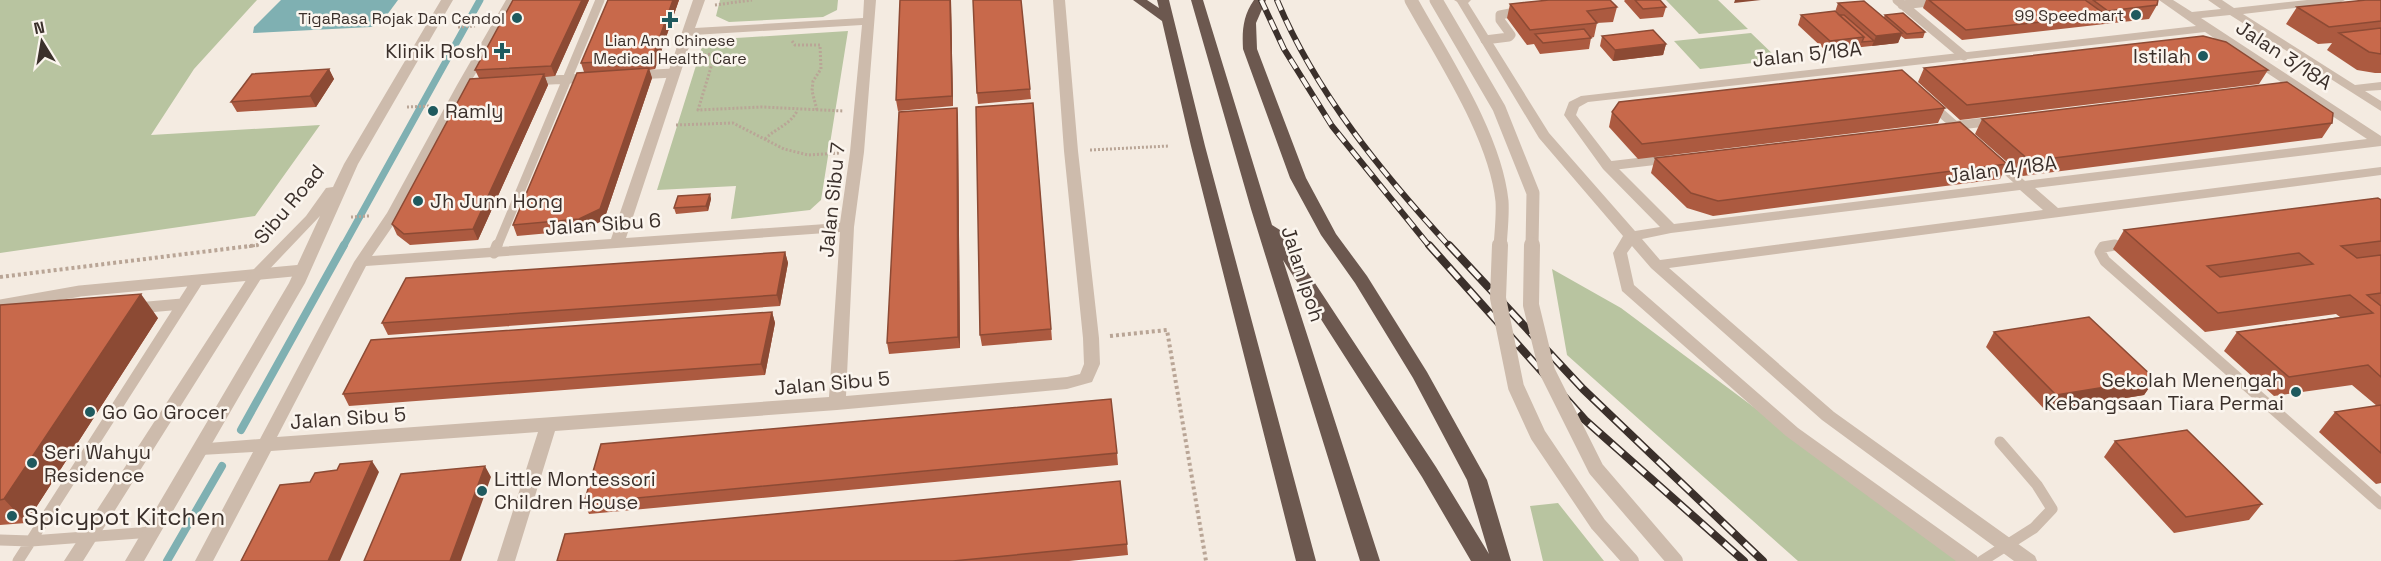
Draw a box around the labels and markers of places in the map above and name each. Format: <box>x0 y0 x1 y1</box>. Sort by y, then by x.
place label: 99 Speedmart <box>2015 5 2124 26</box>
place label: TigaRasa Rojak Dan Cendol <box>298 8 505 29</box>
marker: 99 Speedmart <box>2129 8 2143 22</box>
marker: TigaRasa Rojak Dan Cendol <box>510 11 524 25</box>
marker: Lian Ann Chinese Medical Health Care <box>661 11 679 29</box>
place label: Lian Ann Chinese Medical Health Care <box>593 30 747 69</box>
place label: Klinik Rosh <box>385 38 488 64</box>
marker: Klinik Rosh <box>493 42 511 60</box>
place label: Istilah <box>2133 43 2191 69</box>
marker: Istilah <box>2196 49 2210 63</box>
place label: Ramly <box>445 98 503 124</box>
marker: Ramly <box>426 104 440 118</box>
place label: Jh Junn Hong <box>430 188 563 214</box>
marker: Jh Junn Hong <box>411 194 425 208</box>
place label: Sekolah Menengah Kebangsaan Tiara Permai <box>2044 367 2284 416</box>
marker: Sekolah Menengah Kebangsaan Tiara Permai <box>2289 385 2303 399</box>
place label: Go Go Grocer <box>102 399 227 425</box>
marker: Go Go Grocer <box>83 405 97 419</box>
place label: Seri Wahyu Residence <box>44 439 151 488</box>
marker: Seri Wahyu Residence <box>25 456 39 470</box>
place label: Little Montessori Children House <box>494 466 656 515</box>
marker: Little Montessori Children House <box>475 484 489 498</box>
place label: Spicypot Kitchen <box>24 501 225 532</box>
marker: Spicypot Kitchen <box>5 509 19 523</box>

